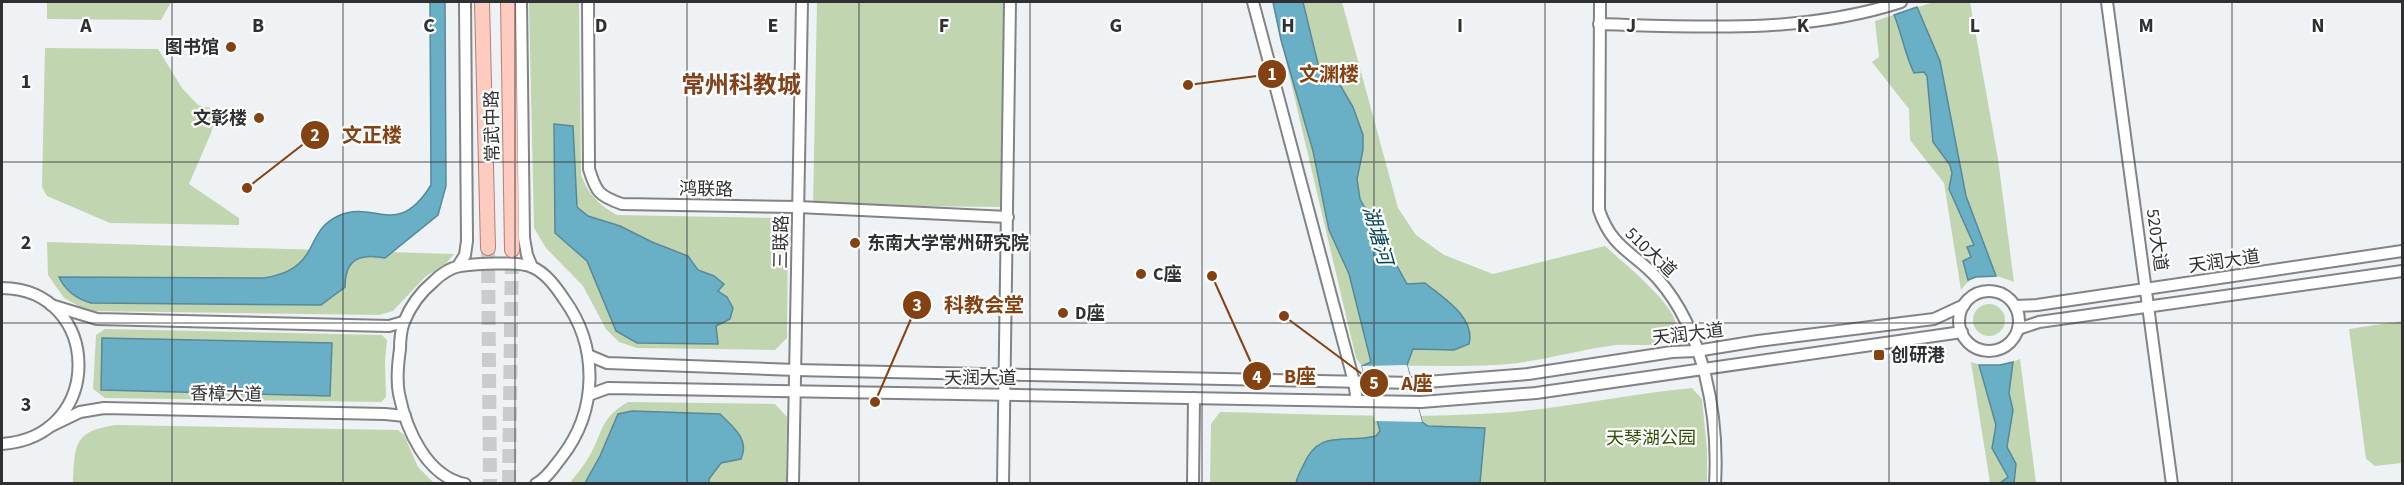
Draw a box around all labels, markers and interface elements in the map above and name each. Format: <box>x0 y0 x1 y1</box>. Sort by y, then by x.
text: A <box>79 12 92 40</box>
text: B <box>252 12 264 40</box>
text: C <box>423 12 435 40</box>
text: D <box>595 12 607 40</box>
text: E <box>768 12 778 40</box>
text: F <box>939 12 949 40</box>
text: G <box>1110 12 1122 40</box>
text: H <box>1281 12 1295 40</box>
text: I <box>1457 12 1463 40</box>
text: J <box>1626 12 1636 40</box>
text: K <box>1797 12 1810 40</box>
text: L <box>1970 12 1980 40</box>
text: M <box>2138 12 2154 40</box>
text: N <box>2311 12 2325 40</box>
place label: 图书馆 <box>165 35 219 60</box>
marker: 图书馆 <box>224 40 238 54</box>
callout: 文渊楼 <box>1257 55 1371 93</box>
text: 文渊楼 <box>1299 61 1359 89</box>
text: 1 <box>1267 62 1277 87</box>
text: 1 <box>21 68 31 96</box>
district label: 常州科教城 <box>681 68 801 103</box>
street label: 常武中路 <box>479 90 506 162</box>
place label: 文彰楼 <box>193 106 247 131</box>
marker: 文彰楼 <box>252 111 266 125</box>
callout: 文正楼 <box>300 116 414 154</box>
text: 文正楼 <box>342 122 402 150</box>
text: 2 <box>310 123 320 148</box>
street label: 鸿联路 <box>679 177 733 202</box>
water label: 湖塘河 <box>1355 203 1400 272</box>
street label: 520大道 <box>2140 207 2173 273</box>
street label: 三联路 <box>769 215 794 269</box>
street label: 510大道 <box>1619 222 1682 283</box>
text: 2 <box>21 229 31 257</box>
place label: 东南大学常州研究院 <box>867 231 1029 256</box>
marker: 东南大学常州研究院 <box>848 236 862 250</box>
street label: 天润大道 <box>2187 244 2261 279</box>
place label: C座 <box>1153 262 1181 287</box>
marker: C座 <box>1134 267 1148 281</box>
callout: 科教会堂 <box>902 286 1036 324</box>
text: 科教会堂 <box>944 292 1024 320</box>
text: 3 <box>912 293 922 318</box>
place label: D座 <box>1075 301 1104 326</box>
marker: D座 <box>1056 306 1070 320</box>
street label: 天润大道 <box>1651 318 1725 351</box>
place label: 创研港 <box>1891 343 1945 368</box>
marker: 创研港 <box>1872 348 1886 362</box>
callout: B座 <box>1242 357 1328 395</box>
text: B座 <box>1284 363 1316 391</box>
callout: A座 <box>1359 364 1444 402</box>
text: 4 <box>1252 365 1262 390</box>
street label: 天润大道 <box>944 366 1016 391</box>
text: A座 <box>1400 370 1433 398</box>
text: 5 <box>1369 371 1379 396</box>
street label: 香樟大道 <box>190 381 262 408</box>
text: 3 <box>21 391 31 419</box>
park label: 天琴湖公园 <box>1606 426 1696 451</box>

